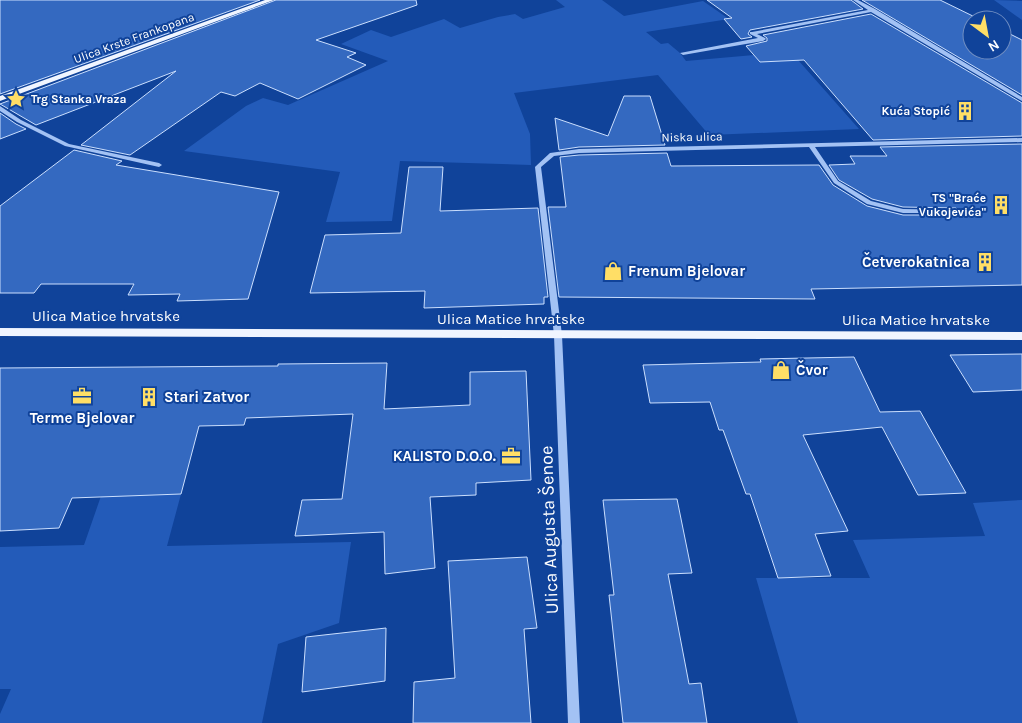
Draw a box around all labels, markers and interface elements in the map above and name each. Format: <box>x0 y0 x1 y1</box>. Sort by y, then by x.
street label: Ulica Krste Frankopana <box>72 10 196 66</box>
north arrow <box>962 10 1012 60</box>
text: N <box>985 36 1002 55</box>
place icon: Trg Stanka Vraza <box>5 88 27 110</box>
place label: Trg Stanka Vraza <box>31 92 127 106</box>
building icon: Kuća Stopić <box>954 100 976 122</box>
place label: Kuća Stopić <box>881 104 950 118</box>
street label: Niska ulica <box>661 129 723 145</box>
place label: TS "Braće Vukojevića" <box>919 191 986 219</box>
building icon: TS "Braće Vukojevića" <box>990 194 1012 216</box>
place label: Četverokatnica <box>862 251 970 271</box>
building icon: Četverokatnica <box>974 251 996 273</box>
shop icon: Frenum Bjelovar <box>602 260 624 282</box>
place label: Frenum Bjelovar <box>628 262 745 280</box>
street label: Ulica Matice hrvatske <box>32 307 180 325</box>
street label: Ulica Matice hrvatske <box>437 310 585 328</box>
street label: Ulica Matice hrvatske <box>842 311 990 329</box>
shop icon: Čvor <box>770 359 792 381</box>
place label: Čvor <box>796 359 828 379</box>
office icon: Terme Bjelovar <box>71 385 93 407</box>
building icon: Stari Zatvor <box>138 386 160 408</box>
place label: Stari Zatvor <box>164 388 249 406</box>
place label: Terme Bjelovar <box>30 409 134 427</box>
office icon: KALISTO D.O.O. <box>500 445 522 467</box>
street label: Ulica Augusta Šenoe <box>535 445 563 615</box>
place label: KALISTO D.O.O. <box>393 447 496 465</box>

